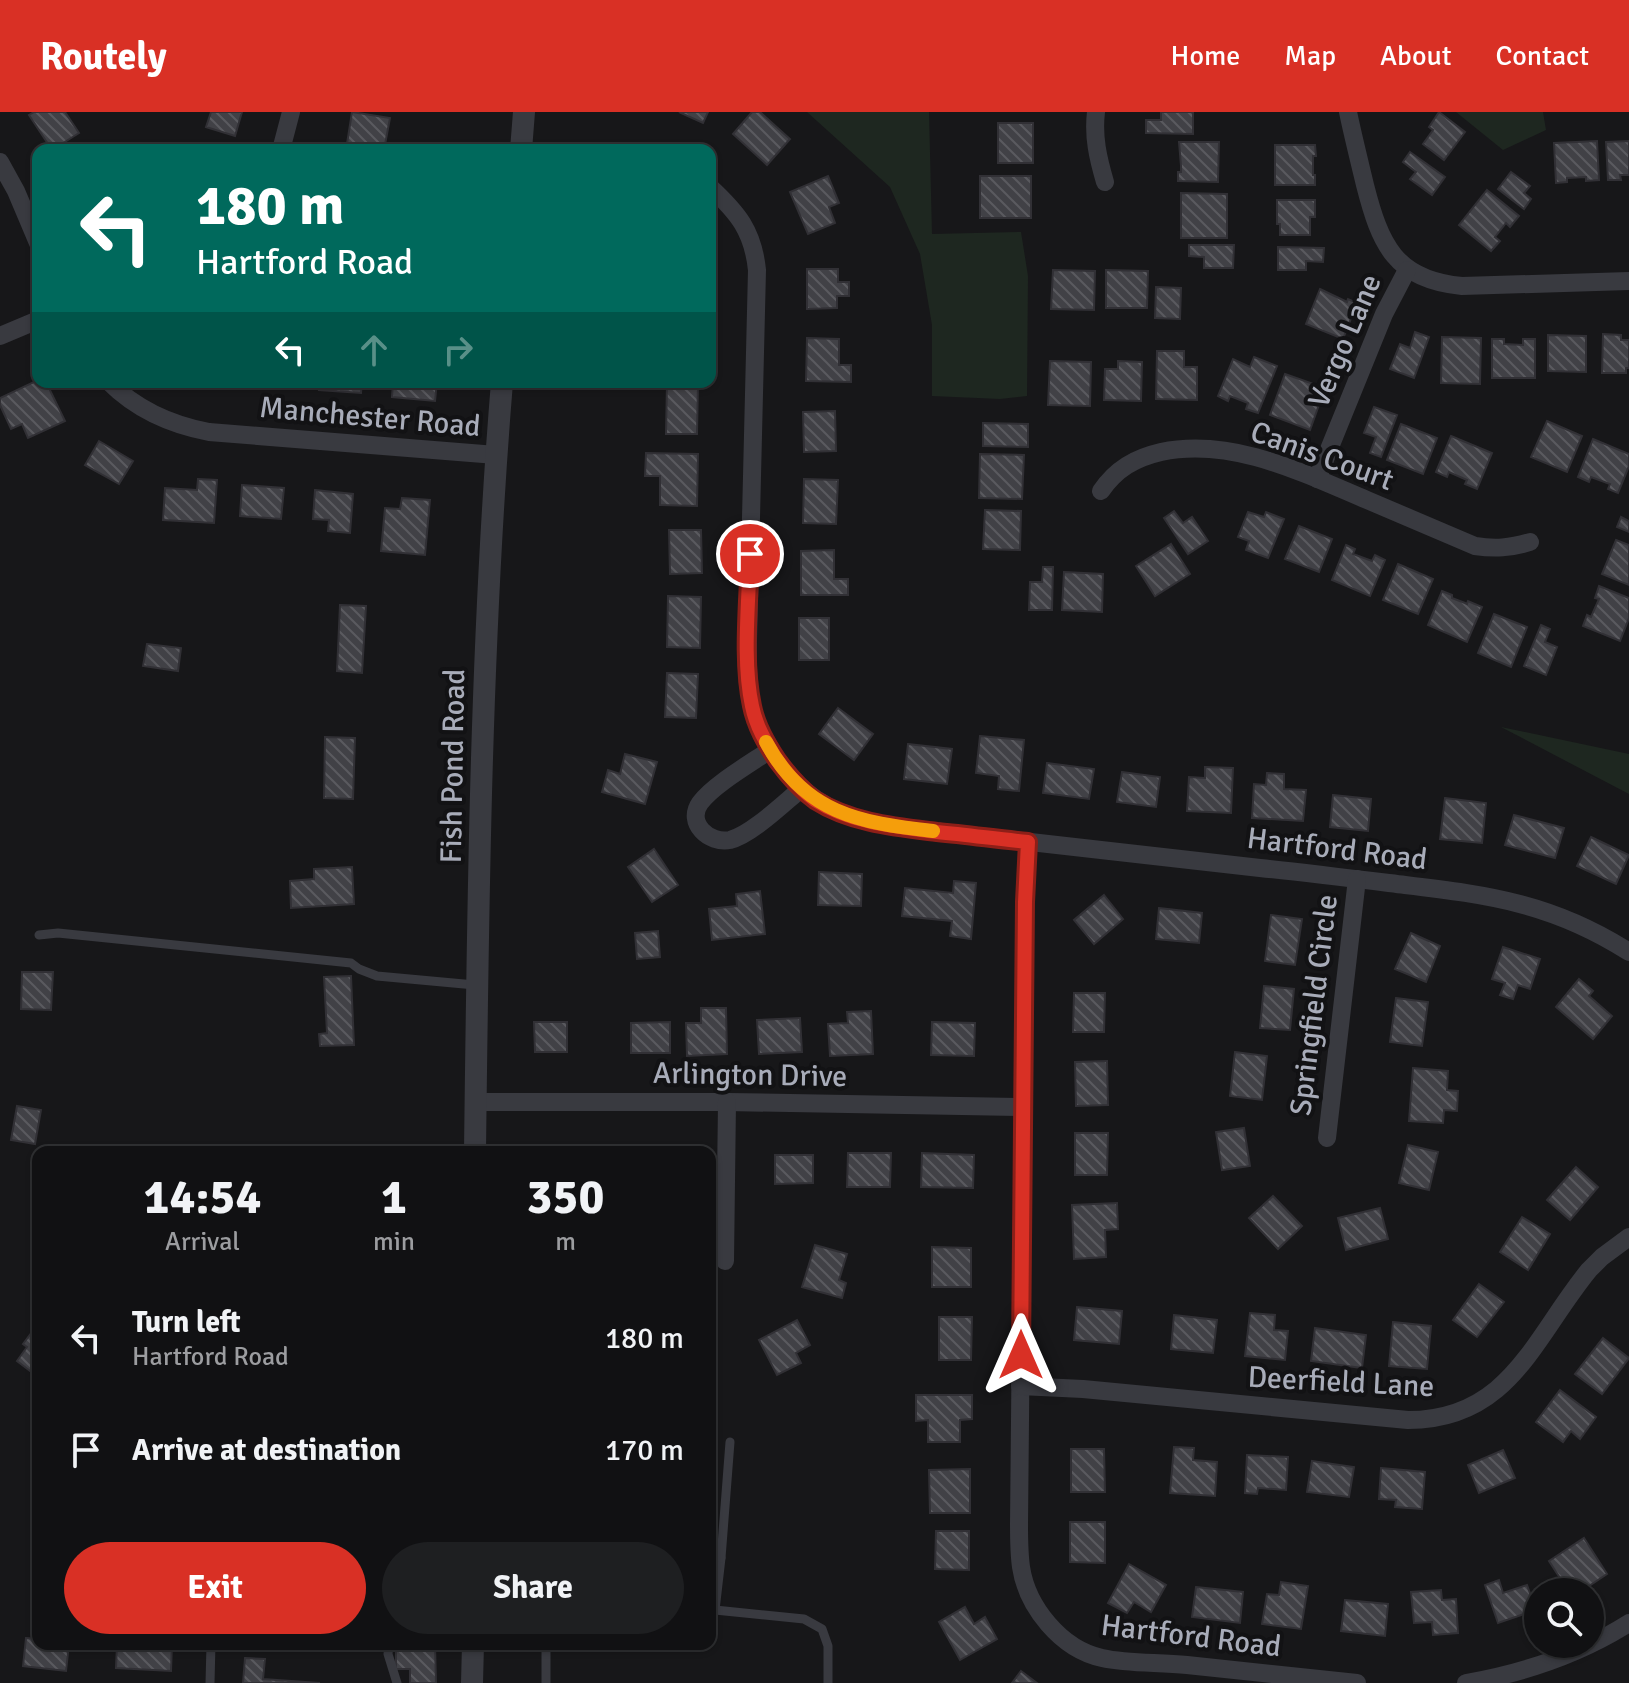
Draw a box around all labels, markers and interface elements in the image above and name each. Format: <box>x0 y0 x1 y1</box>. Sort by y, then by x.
text: Routely <box>40 33 167 80</box>
text: Home <box>1171 39 1240 73</box>
text: Map <box>1284 39 1336 73</box>
text: About <box>1380 39 1452 73</box>
text: Contact <box>1496 39 1589 73</box>
text: 180 m <box>196 171 344 240</box>
icon: left <box>64 176 168 280</box>
text: Hartford Road <box>196 240 413 285</box>
street label: Vergo Lane <box>1300 269 1390 413</box>
icon: left <box>268 328 312 372</box>
icon: ahead <box>352 328 396 372</box>
icon: right <box>436 328 480 372</box>
street label: Manchester Road <box>258 389 482 445</box>
street label: Canis Court <box>1245 413 1399 499</box>
pin <box>716 520 784 588</box>
icon: arrive <box>728 532 772 576</box>
street label: Fish Pond Road <box>433 668 473 864</box>
street label: Hartford Road <box>1245 820 1429 878</box>
street label: Springfield Circle <box>1282 892 1346 1118</box>
street label: Arlington Drive <box>653 1055 847 1095</box>
text: 14:54 <box>144 1168 261 1227</box>
text: 1 <box>381 1168 407 1227</box>
text: 350 <box>527 1168 604 1227</box>
text: Arrival <box>165 1226 240 1258</box>
text: min <box>373 1226 415 1258</box>
text: m <box>555 1226 576 1258</box>
text: Turn left <box>132 1304 241 1341</box>
position arrow <box>979 1313 1063 1397</box>
icon: left <box>64 1316 108 1360</box>
text: 180 m <box>605 1320 684 1357</box>
text: Hartford Road <box>132 1341 289 1373</box>
street label: Deerfield Lane <box>1247 1359 1435 1405</box>
icon: arrive <box>64 1428 108 1472</box>
text: Arrive at destination <box>132 1432 401 1469</box>
text: 170 m <box>605 1432 684 1469</box>
button: Exit <box>64 1542 366 1634</box>
button: Share <box>382 1542 684 1634</box>
map controls <box>1524 1578 1604 1658</box>
button: search <box>1524 1578 1604 1658</box>
street label: Hartford Road <box>1099 1607 1283 1665</box>

